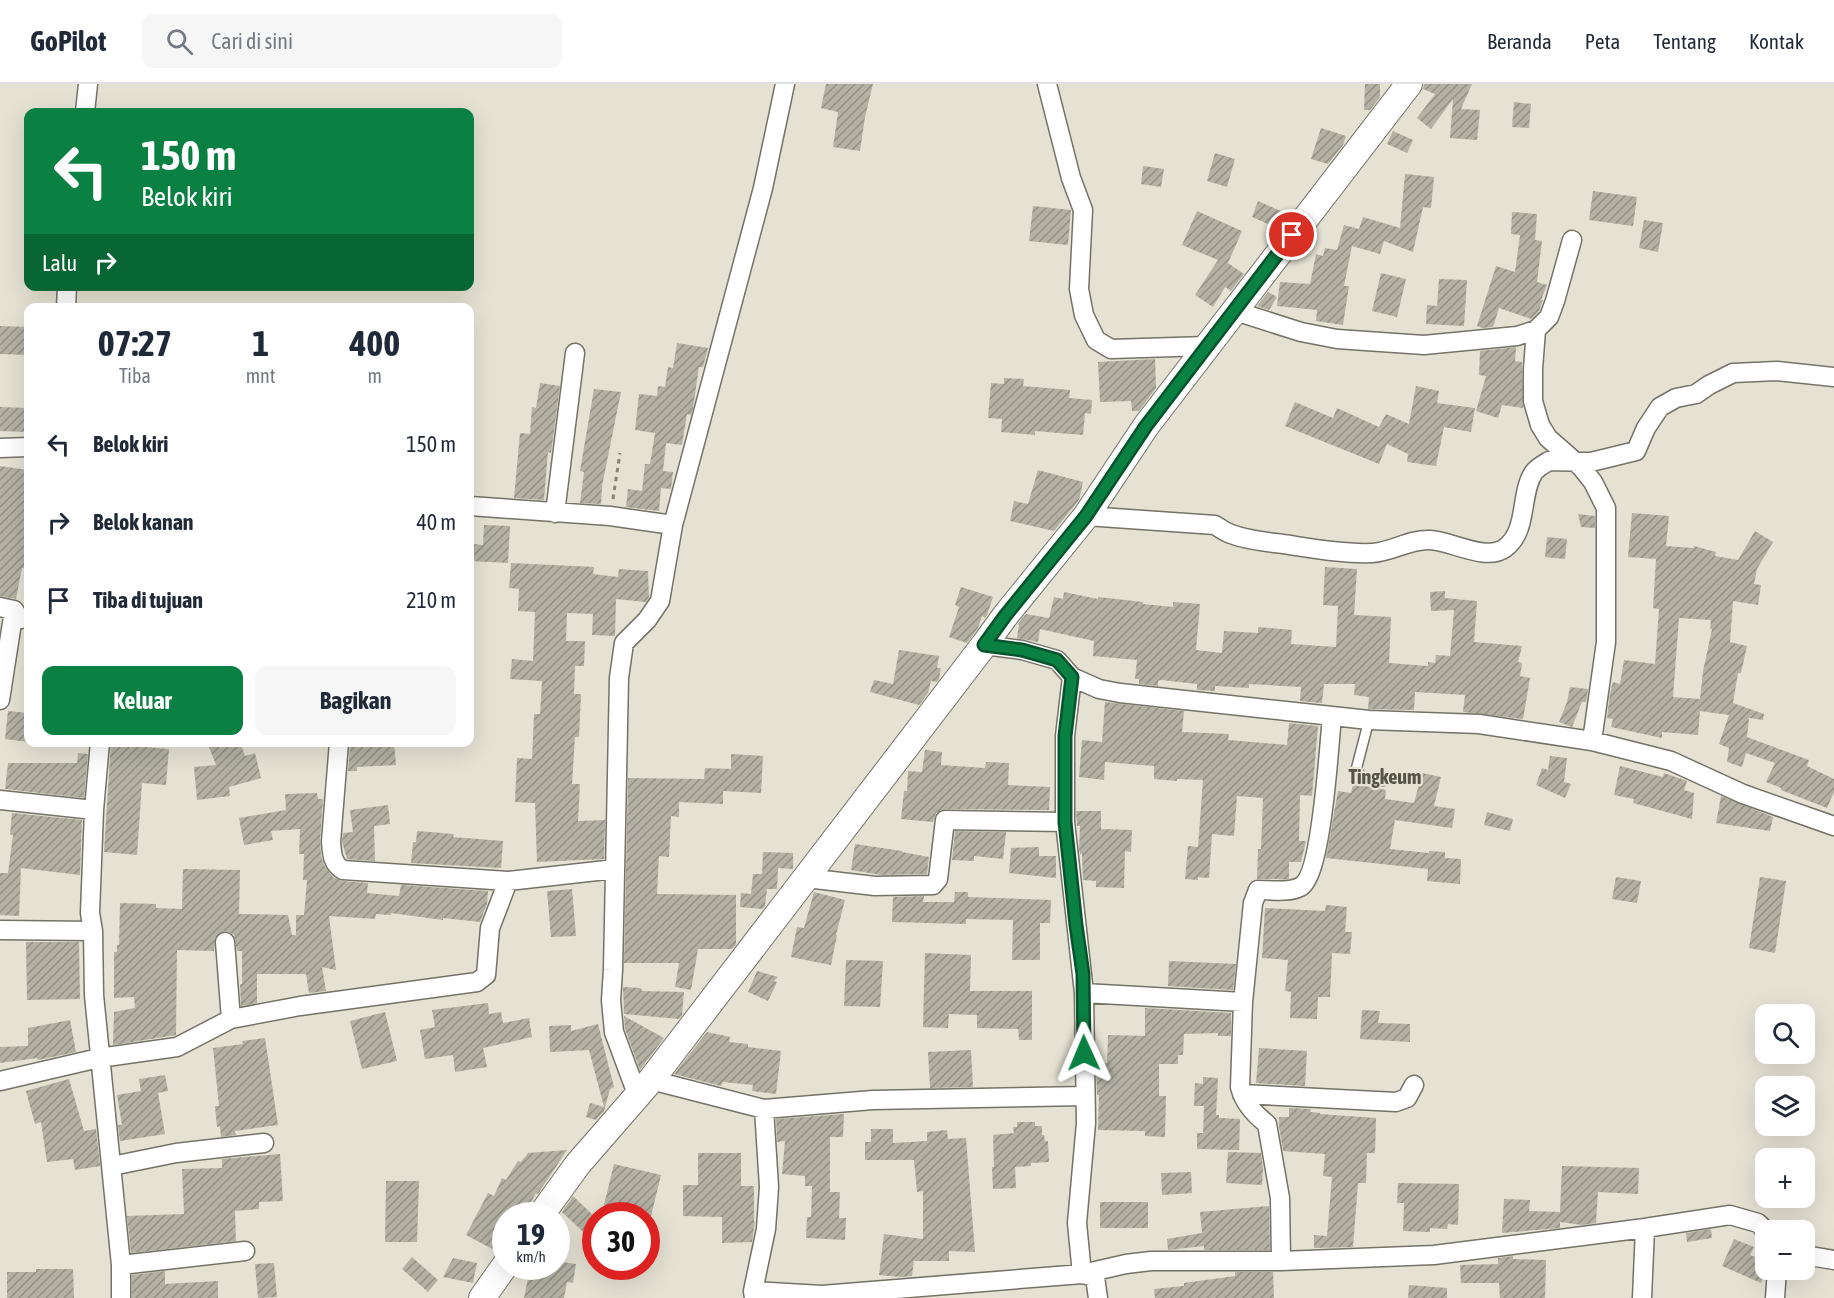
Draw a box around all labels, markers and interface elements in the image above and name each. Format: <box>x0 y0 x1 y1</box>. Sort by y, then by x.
search box <box>142 14 562 68</box>
text: GoPilot <box>30 25 106 57</box>
icon: search <box>163 25 196 58</box>
text: Cari di sini <box>211 28 293 54</box>
text: Beranda <box>1487 29 1552 53</box>
text: Peta <box>1585 29 1620 53</box>
text: Tentang <box>1653 29 1716 53</box>
text: Kontak <box>1749 29 1804 53</box>
text: 150 m <box>141 131 236 179</box>
icon: left <box>42 132 120 210</box>
text: Belok kiri <box>141 181 233 212</box>
pin <box>1266 209 1317 260</box>
icon: arrive <box>1275 218 1308 251</box>
icon: right <box>89 246 122 279</box>
text: Lalu <box>42 250 77 276</box>
text: 07:27 <box>98 322 172 364</box>
text: 1 <box>252 322 269 364</box>
text: 400 <box>349 322 400 364</box>
text: Tiba <box>119 364 151 387</box>
text: mnt <box>246 364 276 387</box>
text: m <box>368 364 382 387</box>
icon: left <box>42 428 75 461</box>
text: Belok kiri <box>93 431 168 457</box>
text: 150 m <box>406 431 456 457</box>
icon: right <box>42 506 75 539</box>
text: Belok kanan <box>93 509 194 535</box>
text: 40 m <box>416 509 456 535</box>
icon: arrive <box>42 584 75 617</box>
text: Tiba di tujuan <box>93 587 203 613</box>
text: 210 m <box>406 587 456 613</box>
button: Keluar <box>42 666 243 735</box>
button: Bagikan <box>255 666 456 735</box>
district label: Tingkeum <box>1349 765 1421 788</box>
map controls <box>1755 1004 1815 1280</box>
button: search <box>1755 1004 1815 1064</box>
position arrow <box>1052 1021 1116 1085</box>
button: layers <box>1755 1076 1815 1136</box>
button: + <box>1755 1148 1815 1208</box>
speed limit sign: 30 <box>582 1202 660 1280</box>
text: 19 <box>517 1217 545 1251</box>
button: − <box>1755 1220 1815 1280</box>
text: km/h <box>516 1248 546 1265</box>

